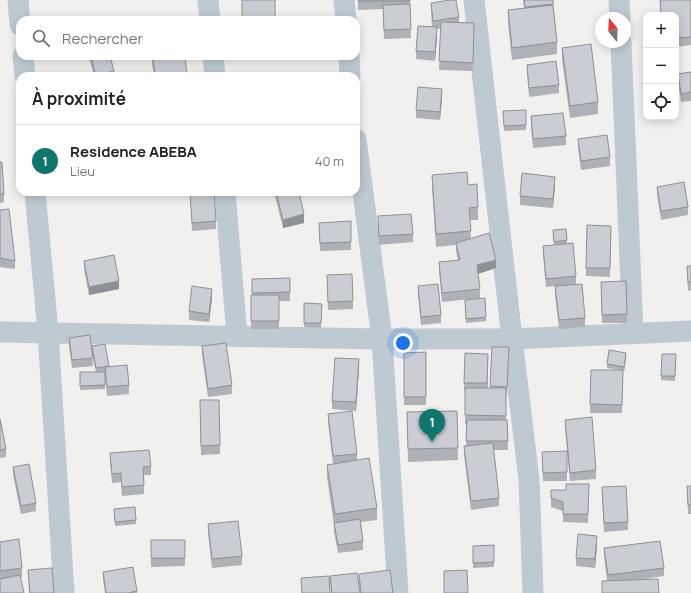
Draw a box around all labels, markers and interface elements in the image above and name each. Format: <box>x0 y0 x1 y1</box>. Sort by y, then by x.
north arrow <box>595 12 631 48</box>
map controls <box>643 12 679 120</box>
button: + <box>643 12 679 48</box>
search box <box>16 16 360 60</box>
icon: search <box>30 27 52 49</box>
text: Rechercher <box>62 28 143 49</box>
button: − <box>643 48 679 84</box>
button: locate <box>643 84 679 120</box>
text: À proximité <box>32 87 126 110</box>
text: Residence ABEBA <box>70 141 197 162</box>
text: 1 <box>42 152 48 170</box>
text: 40 m <box>315 152 344 170</box>
text: Lieu <box>70 162 95 180</box>
your location <box>393 333 413 353</box>
pin: 1 <box>419 409 445 442</box>

